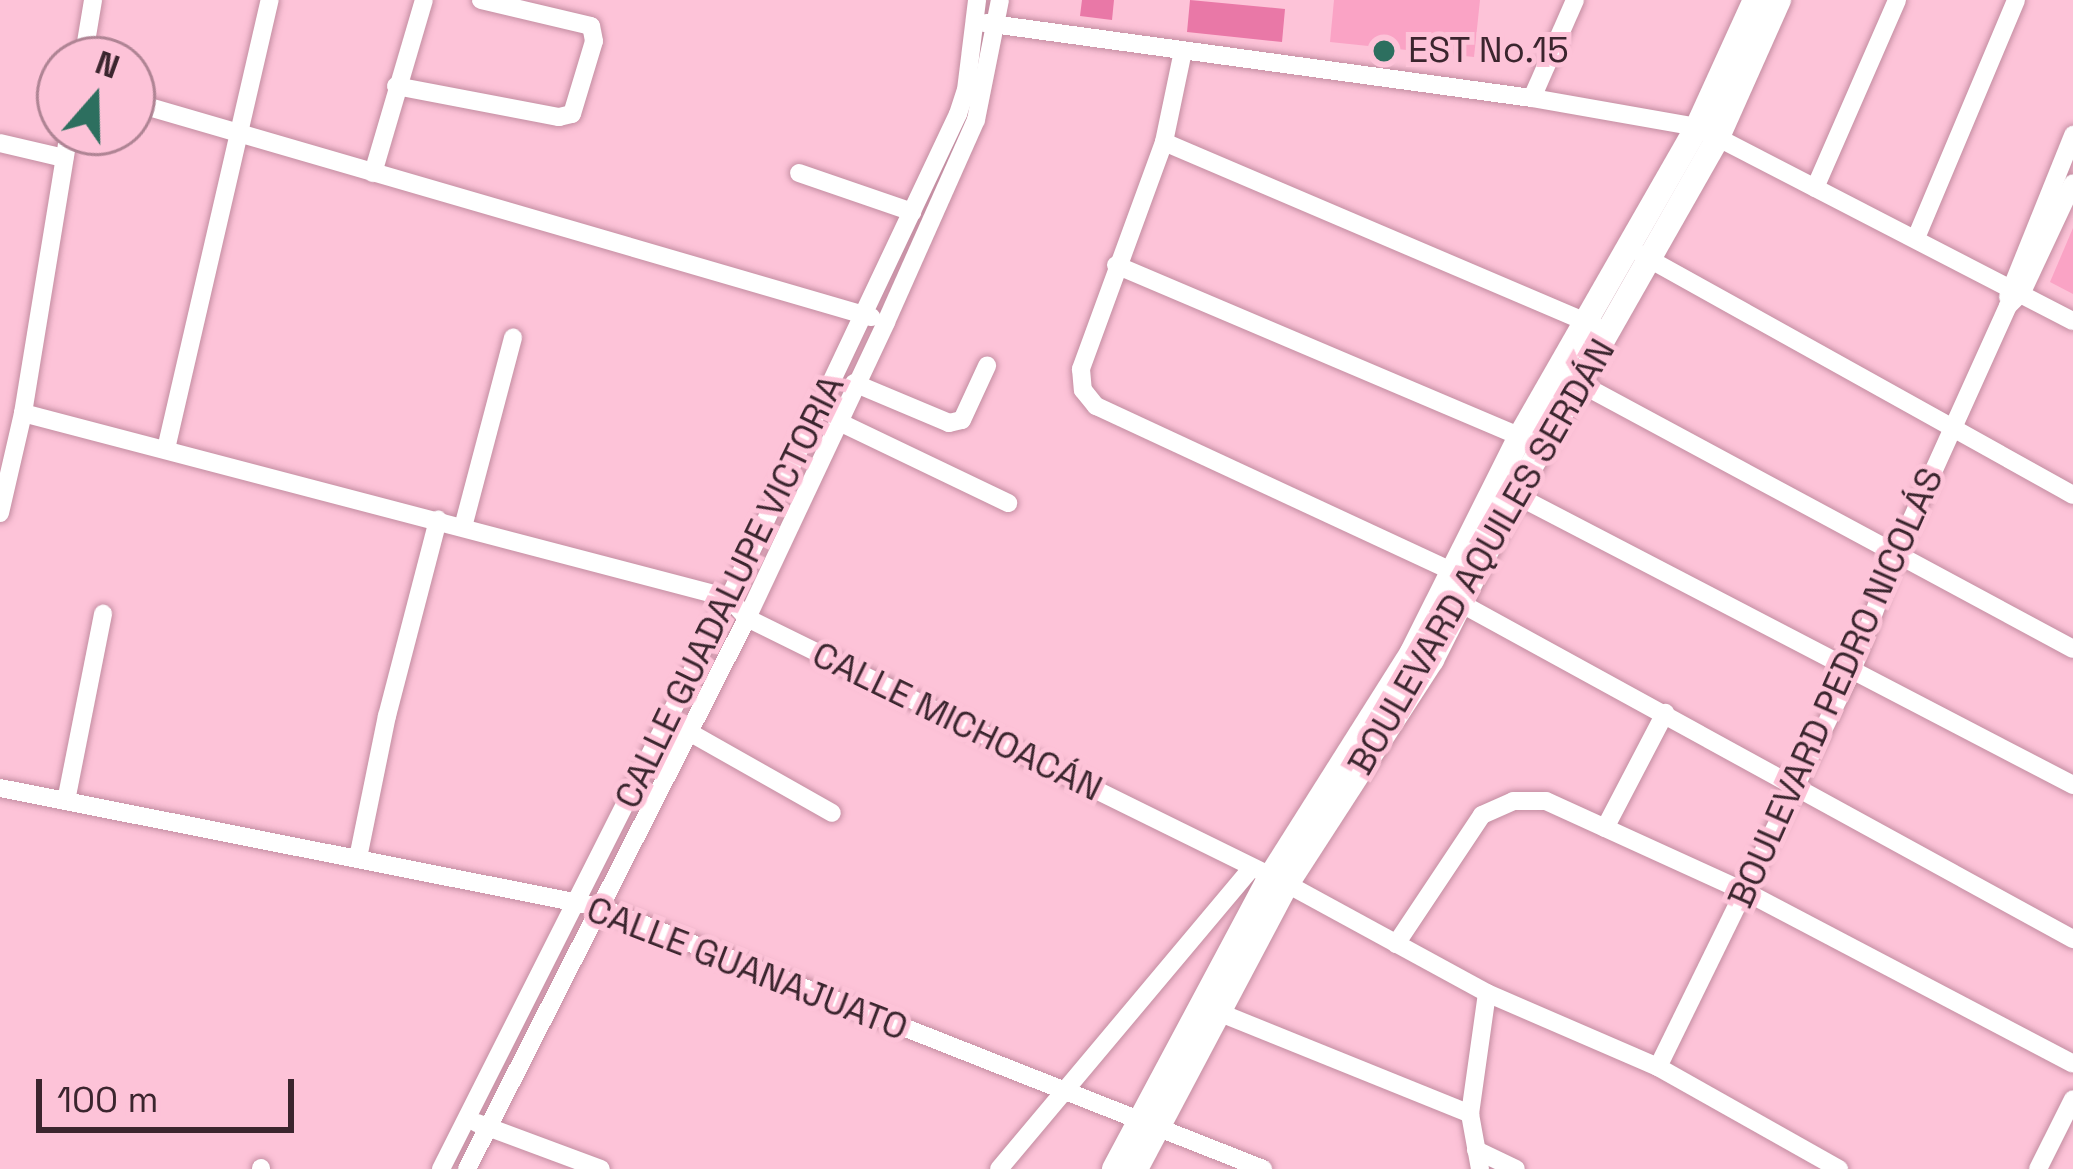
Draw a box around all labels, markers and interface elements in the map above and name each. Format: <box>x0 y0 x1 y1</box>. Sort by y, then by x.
place label: EST No.15 <box>1408 29 1570 73</box>
north arrow <box>36 36 156 156</box>
marker: EST No.15 <box>1371 38 1397 64</box>
text: N <box>90 41 125 89</box>
street label: BOULEVARD AQUILES SERDÁN <box>1339 331 1625 783</box>
street label: CALLE GUADALUPE VICTORIA <box>606 368 854 816</box>
street label: BOULEVARD PEDRO NICOLÁS <box>1719 461 1953 915</box>
street label: CALLE MICHOACÁN <box>805 633 1109 811</box>
street label: CALLE GUANAJUATO <box>581 888 913 1050</box>
scale bar <box>42 1055 300 1129</box>
text: 100 m <box>57 1077 158 1123</box>

